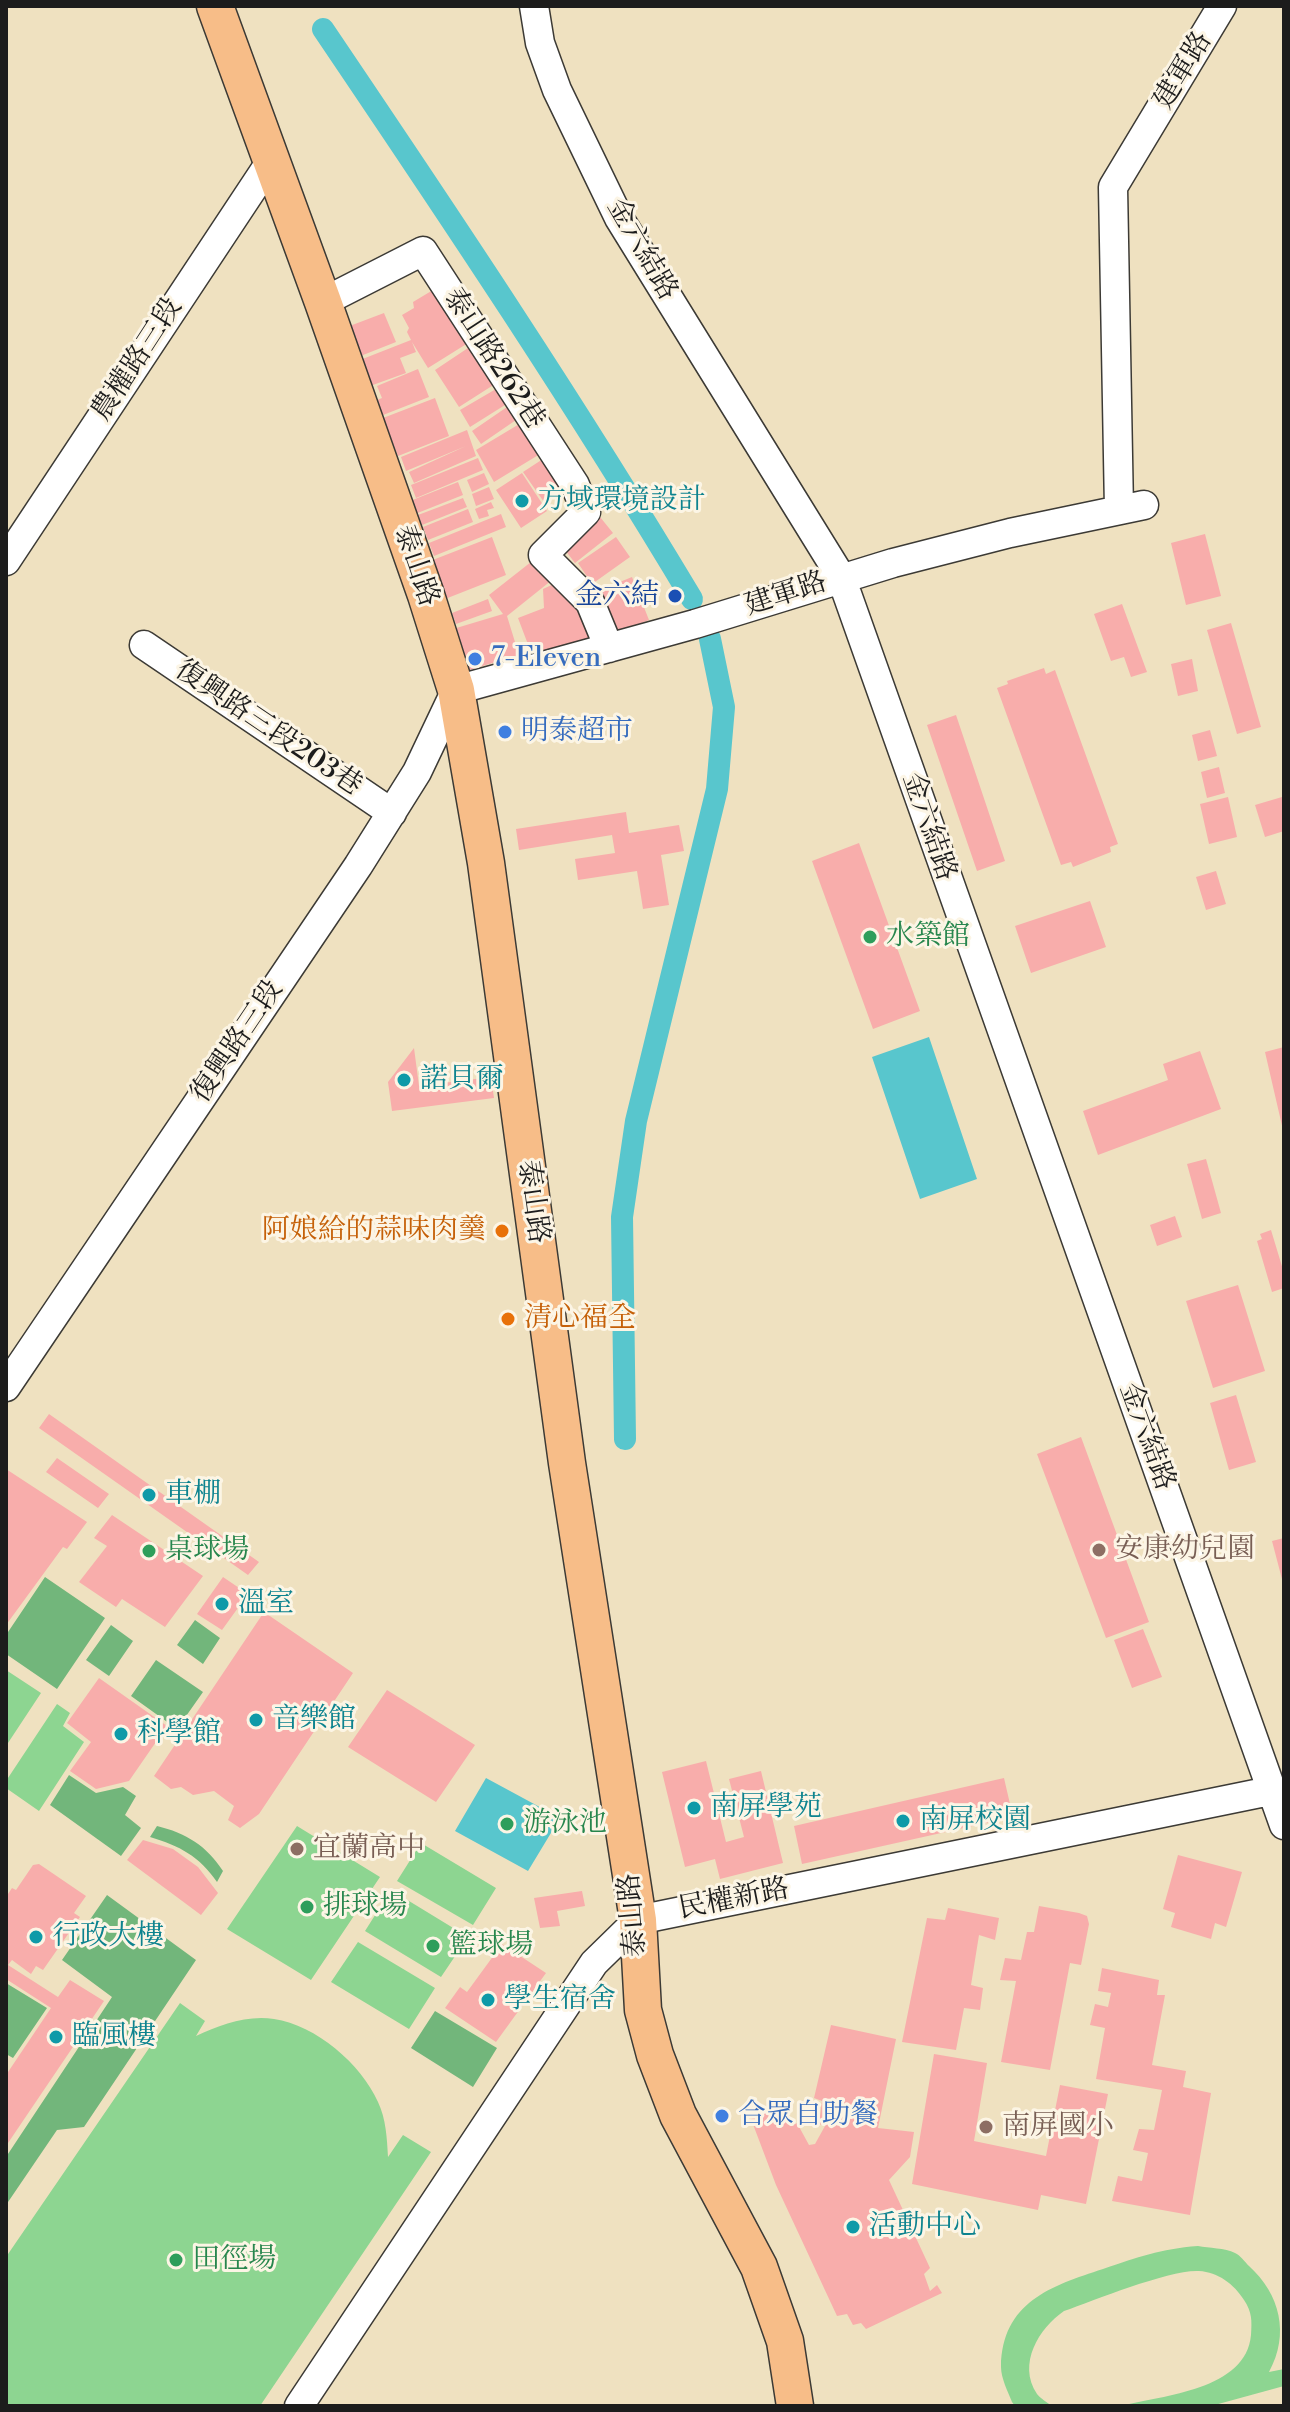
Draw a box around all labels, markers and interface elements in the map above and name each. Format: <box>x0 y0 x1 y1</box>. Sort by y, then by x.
street label: 建軍路 <box>1148 26 1220 116</box>
street label: 金六結路 <box>598 193 684 307</box>
street label: 泰山路262巷 <box>435 282 551 436</box>
street label: 農權路三段 <box>86 292 190 428</box>
place label: 方域環境設計 <box>538 484 706 518</box>
marker: 方域環境設計 <box>513 492 531 510</box>
street label: 泰山路 <box>385 521 445 611</box>
street label: 建軍路 <box>741 566 831 624</box>
place label: 金六結 <box>575 579 659 613</box>
marker: 金六結 <box>666 587 684 605</box>
place label: 7-Eleven <box>491 642 601 676</box>
marker: 7-Eleven <box>466 650 484 668</box>
street label: 復興路三段203巷 <box>168 654 368 804</box>
place label: 明泰超市 <box>521 715 633 749</box>
marker: 明泰超市 <box>496 723 514 741</box>
street label: 金六結路 <box>894 769 962 885</box>
place label: 水築館 <box>886 920 970 954</box>
marker: 水築館 <box>861 928 879 946</box>
street label: 復興路三段 <box>185 975 291 1109</box>
place label: 諾貝爾 <box>420 1063 504 1097</box>
marker: 諾貝爾 <box>395 1071 413 1089</box>
street label: 泰山路 <box>510 1158 554 1246</box>
place label: 阿娘給的蒜味肉羹 <box>262 1214 486 1248</box>
marker: 阿娘給的蒜味肉羹 <box>493 1222 511 1240</box>
place label: 清心福全 <box>524 1302 636 1336</box>
marker: 清心福全 <box>499 1310 517 1328</box>
street label: 金六結路 <box>1111 1379 1181 1495</box>
place label: 車棚 <box>165 1478 221 1512</box>
marker: 車棚 <box>140 1486 158 1504</box>
place label: 安康幼兒園 <box>1115 1533 1255 1567</box>
place label: 桌球場 <box>165 1534 249 1568</box>
marker: 安康幼兒園 <box>1090 1541 1108 1559</box>
marker: 桌球場 <box>140 1542 158 1560</box>
place label: 溫室 <box>238 1587 294 1621</box>
marker: 溫室 <box>213 1595 231 1613</box>
place label: 音樂館 <box>272 1703 356 1737</box>
marker: 音樂館 <box>247 1711 265 1729</box>
place label: 科學館 <box>137 1717 221 1751</box>
marker: 科學館 <box>112 1725 130 1743</box>
place label: 南屏學苑 <box>710 1791 822 1825</box>
marker: 南屏學苑 <box>685 1799 703 1817</box>
place label: 南屏校園 <box>919 1804 1031 1838</box>
place label: 游泳池 <box>523 1807 607 1841</box>
marker: 南屏校園 <box>894 1812 912 1830</box>
marker: 游泳池 <box>498 1815 516 1833</box>
place label: 宜蘭高中 <box>313 1832 425 1866</box>
marker: 宜蘭高中 <box>288 1840 306 1858</box>
street label: 泰山路 <box>614 1872 654 1958</box>
street label: 民權新路 <box>676 1873 792 1927</box>
place label: 排球場 <box>323 1890 407 1924</box>
marker: 排球場 <box>298 1898 316 1916</box>
place label: 行政大樓 <box>52 1920 164 1954</box>
marker: 行政大樓 <box>27 1928 45 1946</box>
place label: 籃球場 <box>449 1929 533 1963</box>
marker: 籃球場 <box>424 1937 442 1955</box>
place label: 學生宿舍 <box>504 1983 616 2017</box>
marker: 學生宿舍 <box>479 1991 497 2009</box>
place label: 臨風樓 <box>72 2020 156 2054</box>
marker: 臨風樓 <box>47 2028 65 2046</box>
place label: 合眾自助餐 <box>738 2099 878 2133</box>
marker: 合眾自助餐 <box>713 2107 731 2125</box>
place label: 南屏國小 <box>1002 2110 1114 2144</box>
marker: 南屏國小 <box>977 2118 995 2136</box>
place label: 活動中心 <box>869 2210 981 2244</box>
marker: 活動中心 <box>844 2218 862 2236</box>
place label: 田徑場 <box>192 2243 276 2277</box>
marker: 田徑場 <box>167 2251 185 2269</box>

